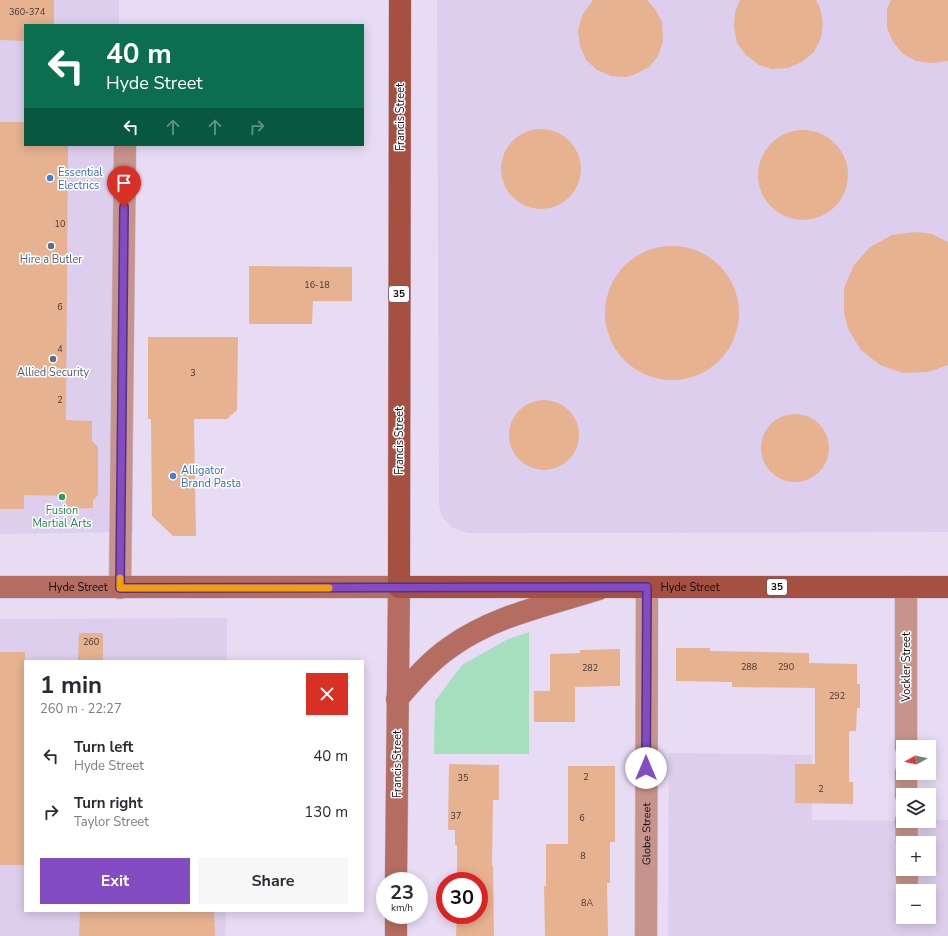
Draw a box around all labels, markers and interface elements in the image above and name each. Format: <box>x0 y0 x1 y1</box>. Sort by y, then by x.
house number: 360-374 <box>9 6 46 18</box>
text: 40 m <box>106 35 172 73</box>
icon: left <box>40 40 92 92</box>
text: Hyde Street <box>106 71 203 95</box>
street label: Francis Street <box>393 83 408 151</box>
icon: left <box>120 116 142 138</box>
icon: ahead <box>162 116 184 138</box>
icon: ahead <box>204 116 226 138</box>
icon: right <box>246 116 268 138</box>
place label: Essential Electrics <box>58 165 103 193</box>
pin <box>107 166 141 207</box>
icon: arrive <box>113 172 135 194</box>
marker: Essential Electrics <box>45 173 55 183</box>
house number: 10 <box>55 218 65 230</box>
marker: Hire a Butler <box>46 241 56 251</box>
place label: Hire a Butler <box>20 252 82 267</box>
house number: 16-18 <box>304 279 330 291</box>
road number: 35 <box>389 286 409 302</box>
house number: 6 <box>57 301 63 313</box>
house number: 4 <box>57 343 63 355</box>
marker: Allied Security <box>48 354 58 364</box>
place label: Allied Security <box>17 365 89 380</box>
house number: 3 <box>190 367 196 379</box>
house number: 2 <box>57 394 63 406</box>
street label: Francis Street <box>392 407 407 475</box>
place label: Alligator Brand Pasta <box>181 463 241 491</box>
marker: Alligator Brand Pasta <box>168 471 178 481</box>
marker: Fusion Martial Arts <box>57 492 67 502</box>
place label: Fusion Martial Arts <box>32 503 92 531</box>
road number: 35 <box>767 579 787 595</box>
street label: Hyde Street <box>48 580 108 595</box>
street label: Hyde Street <box>660 580 720 595</box>
street label: Vockler Street <box>899 632 914 703</box>
house number: 260 <box>83 636 99 648</box>
house number: 288 <box>741 661 757 673</box>
house number: 290 <box>778 661 794 673</box>
house number: 282 <box>582 662 598 674</box>
text: 1 min <box>40 669 102 701</box>
button: close <box>306 673 348 715</box>
house number: 292 <box>829 690 845 702</box>
text: 260 m · 22:27 <box>40 700 122 718</box>
street label: Francis Street <box>390 730 405 798</box>
text: Turn left <box>74 737 133 757</box>
north arrow <box>896 740 936 780</box>
map controls <box>896 740 936 924</box>
icon: left <box>40 745 62 767</box>
text: 40 m <box>313 746 348 766</box>
position arrow <box>625 747 667 789</box>
text: Hyde Street <box>74 757 144 775</box>
house number: 2 <box>583 771 589 783</box>
house number: 35 <box>458 772 468 784</box>
house number: 2 <box>818 783 824 795</box>
button: layers <box>896 788 936 828</box>
text: Turn right <box>74 793 143 813</box>
icon: right <box>40 801 62 823</box>
text: 130 m <box>304 802 348 822</box>
street label: Globe Street <box>639 803 654 865</box>
house number: 37 <box>451 810 461 822</box>
house number: 6 <box>579 812 585 824</box>
text: Taylor Street <box>74 813 149 831</box>
button: + <box>896 836 936 876</box>
house number: 8 <box>580 850 586 862</box>
button: Exit <box>40 858 190 904</box>
button: Share <box>198 858 348 904</box>
speed limit sign: 30 <box>436 872 488 924</box>
text: 23 <box>390 879 414 906</box>
button: − <box>896 884 936 924</box>
house number: 8A <box>581 897 593 909</box>
text: km/h <box>391 901 413 915</box>

